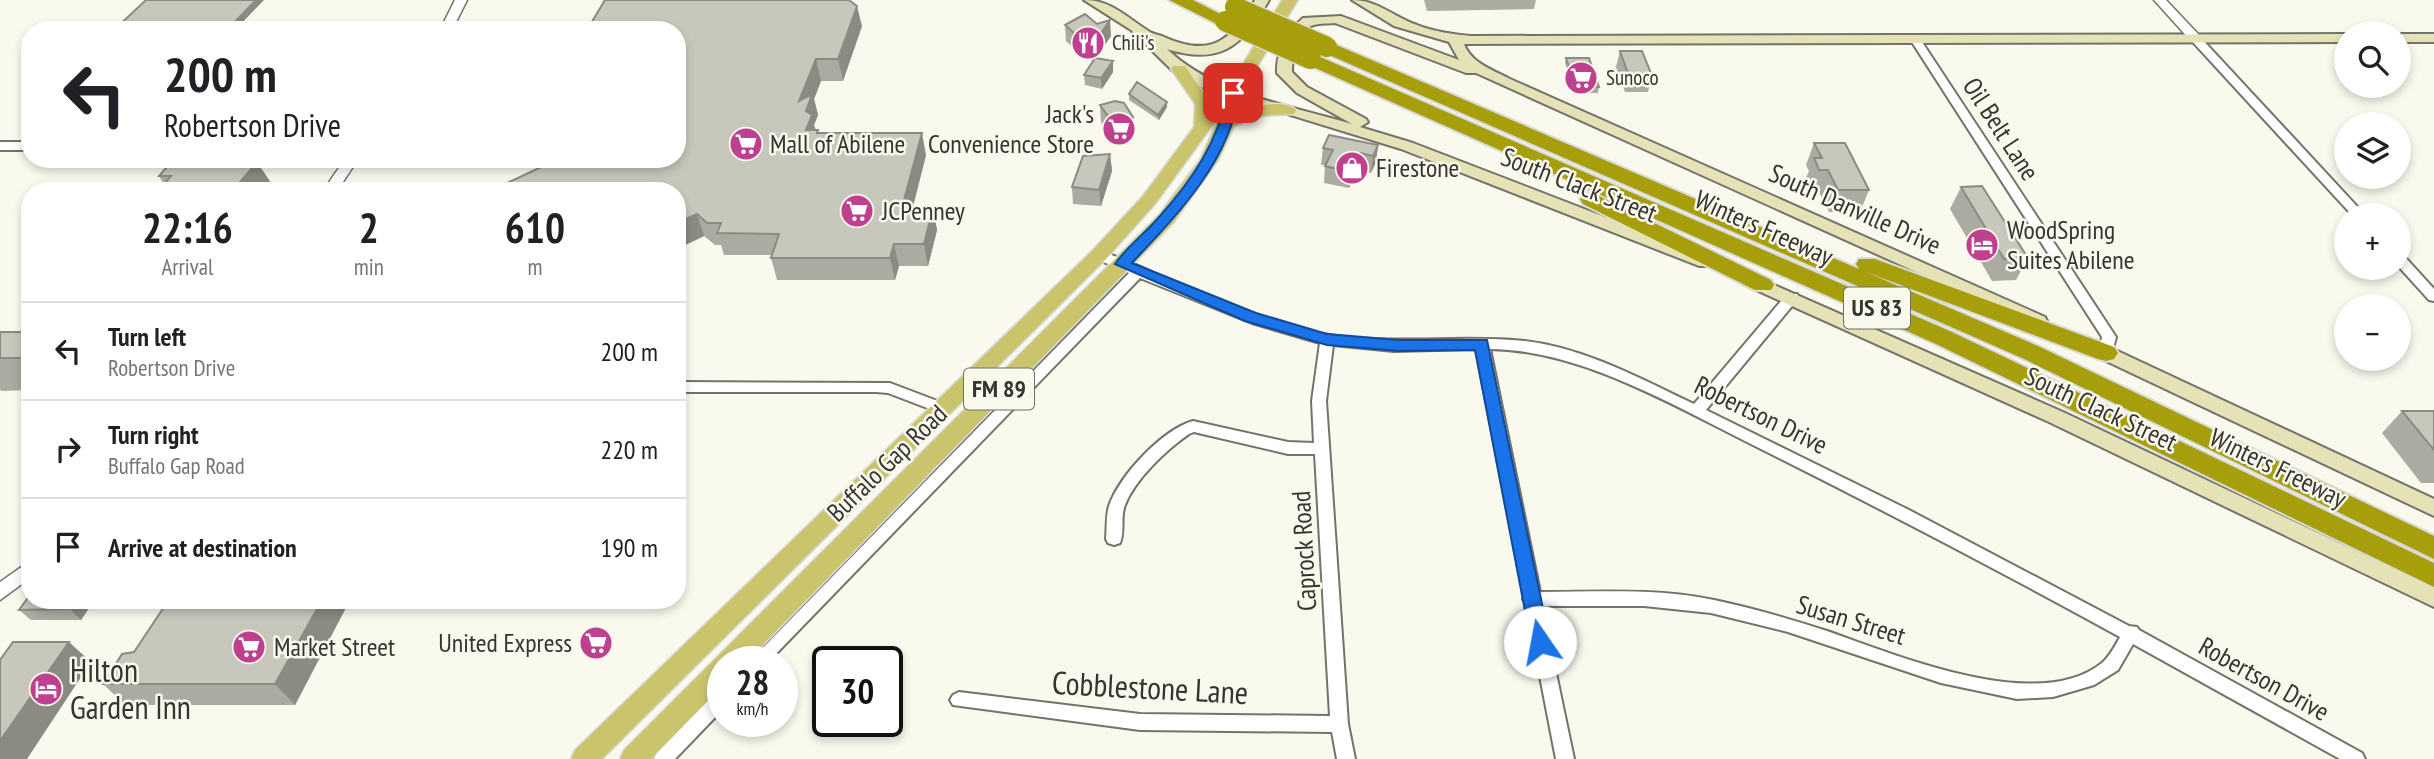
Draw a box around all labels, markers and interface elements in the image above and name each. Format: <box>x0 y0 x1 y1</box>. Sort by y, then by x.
map controls <box>2334 21 2411 371</box>
button: search <box>2334 21 2411 98</box>
restaurant icon: Chili's <box>1069 24 1107 62</box>
place label: Chili's <box>1112 29 1155 56</box>
text: 200 m <box>164 42 277 106</box>
icon: left <box>49 49 140 140</box>
supermarket icon: Sunoco <box>1562 59 1600 97</box>
pin <box>1203 63 1263 123</box>
place label: Sunoco <box>1606 64 1659 91</box>
street label: Oil Belt Lane <box>1956 71 2047 186</box>
icon: arrive <box>1214 74 1252 112</box>
place label: Jack's Convenience Store <box>928 97 1094 160</box>
text: Robertson Drive <box>164 104 341 146</box>
supermarket icon: Jack's Convenience Store <box>1100 110 1138 148</box>
button: layers <box>2334 112 2411 189</box>
supermarket icon: Mall of Abilene <box>727 125 765 163</box>
place label: Mall of Abilene <box>770 127 905 160</box>
street label: South Clack Street <box>1497 140 1662 229</box>
shop icon: Firestone <box>1333 149 1371 187</box>
place label: Firestone <box>1376 151 1459 184</box>
street label: South Danville Drive <box>1764 156 1946 261</box>
street label: Winters Freeway <box>1690 182 1839 273</box>
supermarket icon: JCPenney <box>838 192 876 230</box>
place label: JCPenney <box>881 194 965 227</box>
text: 22:16 <box>142 200 233 255</box>
text: 2 <box>359 200 379 255</box>
text: 610 <box>505 200 565 255</box>
button: + <box>2334 203 2411 280</box>
place label: WoodSpring Suites Abilene <box>2007 213 2135 276</box>
hotel icon: WoodSpring Suites Abilene <box>1963 226 2001 264</box>
text: Arrival <box>161 252 213 281</box>
text: min <box>354 252 384 281</box>
text: m <box>527 252 542 281</box>
road number: US 83 <box>1844 288 1910 328</box>
button: − <box>2334 294 2411 371</box>
text: Turn left <box>108 320 186 353</box>
icon: left <box>49 332 87 370</box>
text: 200 m <box>600 335 658 368</box>
text: Robertson Drive <box>108 353 235 382</box>
street label: South Clack Street <box>2020 359 2183 458</box>
road number: FM 89 <box>964 368 1034 410</box>
street label: Robertson Drive <box>1689 368 1833 461</box>
street label: Buffalo Gap Road <box>820 397 954 528</box>
text: Turn right <box>108 418 199 451</box>
street label: Winters Freeway <box>2204 420 2352 515</box>
icon: right <box>49 430 87 468</box>
text: 220 m <box>600 433 658 466</box>
text: Buffalo Gap Road <box>108 451 245 480</box>
street label: Caprock Road <box>1284 490 1323 612</box>
icon: arrive <box>49 528 87 566</box>
text: Arrive at destination <box>108 531 297 564</box>
text: 190 m <box>600 531 658 564</box>
street label: Susan Street <box>1793 587 1910 652</box>
position arrow <box>1503 605 1577 679</box>
supermarket icon: United Express <box>577 624 615 662</box>
place label: United Express <box>438 626 572 659</box>
supermarket icon: Market Street <box>230 628 268 666</box>
street label: Robertson Drive <box>2193 629 2335 728</box>
place label: Market Street <box>274 630 395 663</box>
speed limit sign: 30 <box>812 646 903 737</box>
place label: Hilton Garden Inn <box>70 649 191 728</box>
text: 28 <box>736 659 769 705</box>
street label: Cobblestone Lane <box>1051 661 1249 713</box>
hotel icon: Hilton Garden Inn <box>27 670 65 708</box>
text: km/h <box>737 697 768 720</box>

